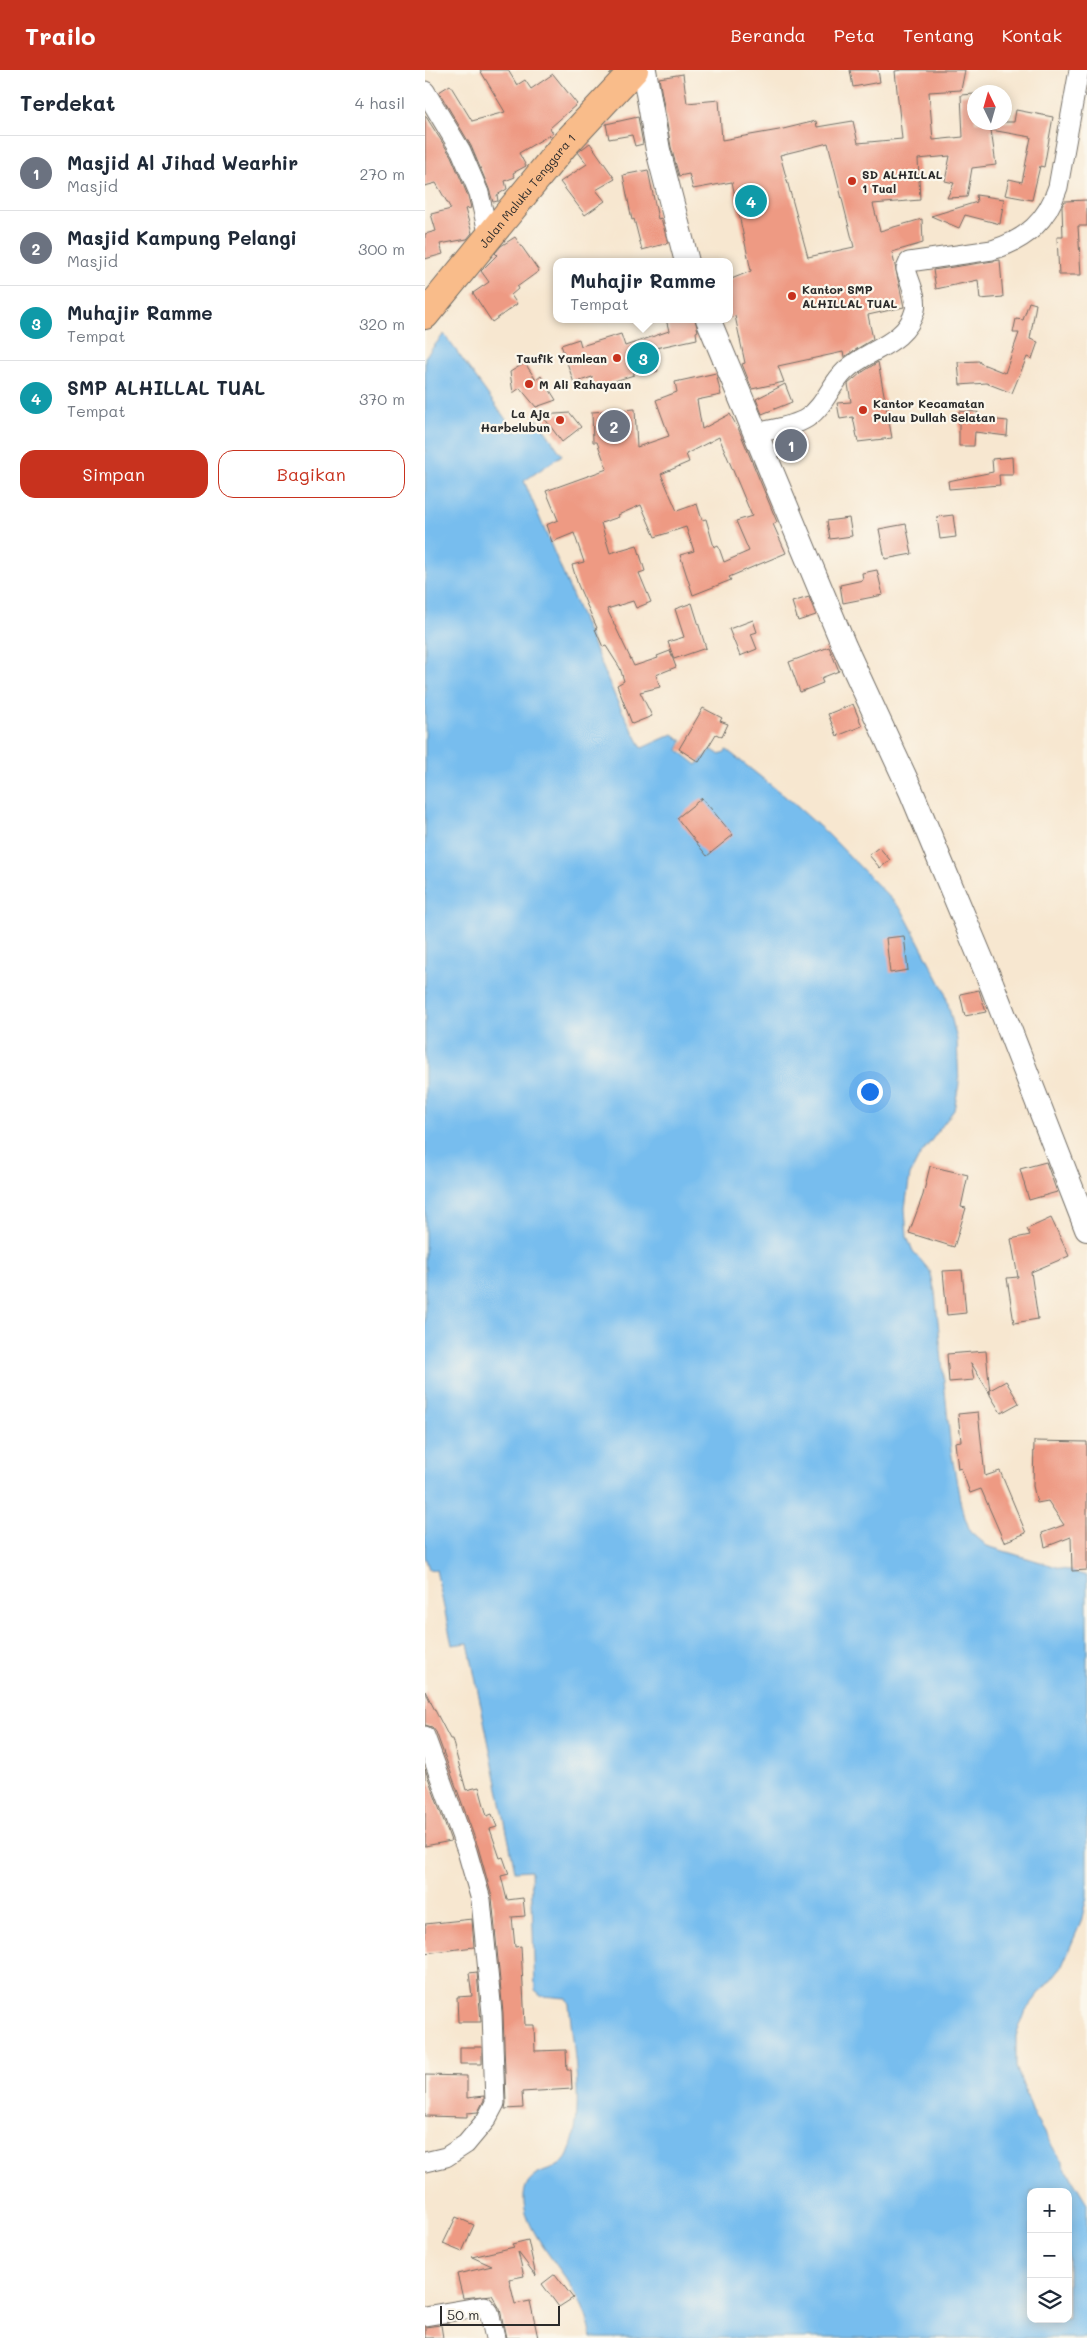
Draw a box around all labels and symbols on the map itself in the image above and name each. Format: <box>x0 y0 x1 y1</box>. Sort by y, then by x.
north arrow <box>967 85 1012 130</box>
street label: Jalan Maluku Tenggara 1 <box>475 130 579 251</box>
place label: SD ALHILLAL 1 Tual <box>862 166 943 196</box>
marker: SD ALHILLAL 1 Tual <box>846 175 858 187</box>
pin: 4 <box>735 182 767 220</box>
place label: Kantor SMP ALHILLAL TUAL <box>802 281 898 311</box>
marker: Kantor SMP ALHILLAL TUAL <box>786 290 798 302</box>
pin: 3 <box>627 339 659 377</box>
place label: Taufik Yamlean <box>516 350 607 366</box>
marker: Taufik Yamlean <box>611 352 623 364</box>
place label: M Ali Rahayaan <box>539 376 631 392</box>
marker: M Ali Rahayaan <box>523 378 535 390</box>
place label: Kantor Kecamatan Pulau Dullah Selatan <box>873 395 995 425</box>
marker: Kantor Kecamatan Pulau Dullah Selatan <box>857 404 869 416</box>
place label: La Aja Harbelubun <box>480 405 550 435</box>
pin: 2 <box>598 407 630 445</box>
marker: La Aja Harbelubun <box>554 414 566 426</box>
pin: 1 <box>775 426 807 464</box>
your location <box>857 1079 883 1105</box>
scale bar <box>440 2303 560 2326</box>

